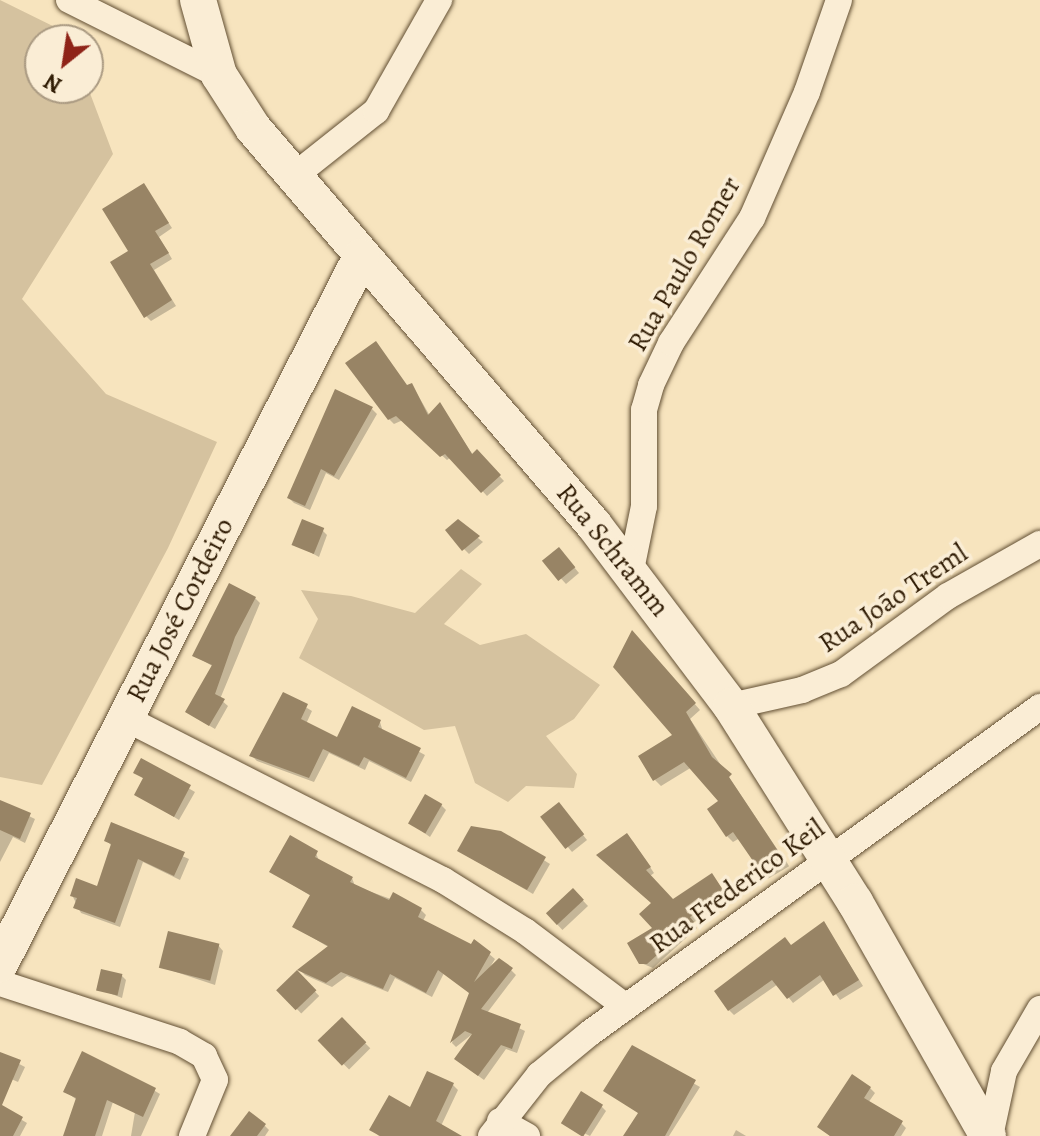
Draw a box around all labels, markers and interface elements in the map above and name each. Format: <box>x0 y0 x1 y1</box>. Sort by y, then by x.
north arrow <box>24 24 104 104</box>
text: N <box>39 66 67 100</box>
street label: Rua Paulo Romer <box>620 171 748 357</box>
street label: Rua Schramm <box>549 477 677 623</box>
street label: Rua José Cordeiro <box>119 512 241 708</box>
street label: Rua João Treml <box>812 536 974 660</box>
street label: Rua Frederico Keil <box>643 811 831 961</box>

